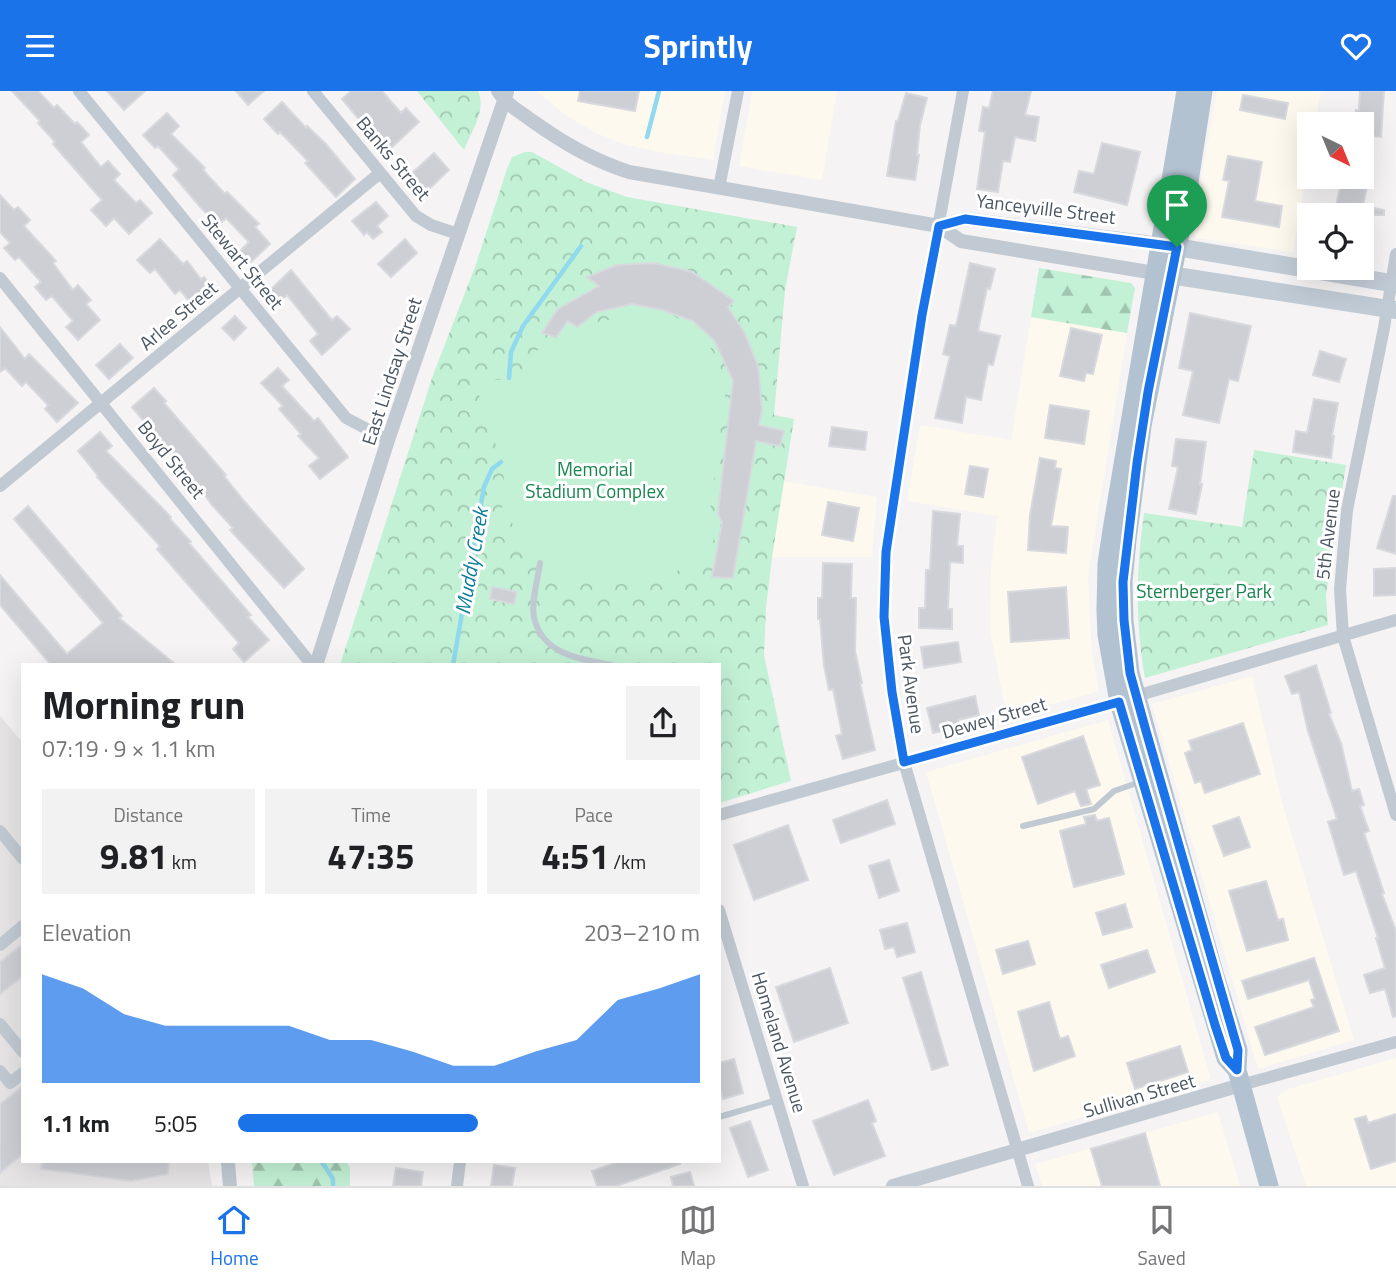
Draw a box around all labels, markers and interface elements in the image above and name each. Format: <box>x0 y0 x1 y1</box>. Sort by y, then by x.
text: Sprintly <box>644 22 752 70</box>
icon: menu <box>21 27 59 65</box>
icon: heart <box>1337 27 1375 65</box>
street label: Banks Street <box>350 109 438 207</box>
north arrow <box>1297 112 1374 189</box>
map controls <box>1297 112 1374 280</box>
pin <box>1147 175 1207 247</box>
street label: Yanceyville Street <box>975 185 1118 231</box>
icon: arrive <box>1158 186 1196 224</box>
button: locate <box>1297 203 1374 280</box>
street label: Stewart Street <box>195 207 291 316</box>
street label: Arlee Street <box>132 273 224 357</box>
street label: East Lindsay Street <box>353 293 429 449</box>
street label: Boyd Street <box>131 413 213 505</box>
park label: Memorial Stadium Complex <box>525 454 665 505</box>
street label: 5th Avenue <box>1307 487 1347 581</box>
water label: Muddy Creek <box>446 503 497 617</box>
park label: Sternberger Park <box>1136 576 1272 605</box>
street label: Park Avenue <box>891 632 933 736</box>
text: Morning run <box>42 676 245 734</box>
button: share <box>626 686 700 760</box>
street label: Dewey Street <box>938 688 1050 746</box>
text: 07:19 · 9 × 1.1 km <box>42 731 216 766</box>
text: Distance <box>114 800 183 829</box>
text: Time <box>351 800 391 829</box>
text: Pace <box>574 800 613 829</box>
text: 9.81 <box>100 829 168 883</box>
text: 47:35 <box>327 829 415 883</box>
text: 4:51 <box>541 829 609 883</box>
text: km <box>168 847 197 876</box>
text: /km <box>609 847 646 876</box>
text: Elevation <box>42 915 131 950</box>
text: 203–210 m <box>584 915 700 950</box>
street label: Homeland Avenue <box>745 968 815 1116</box>
street label: Sullivan Street <box>1080 1065 1199 1125</box>
text: 1.1 km <box>42 1106 110 1141</box>
text: 5:05 <box>154 1106 198 1141</box>
tab: Home <box>210 1201 258 1272</box>
tab: Map <box>679 1201 717 1272</box>
tab: Saved <box>1137 1201 1186 1272</box>

